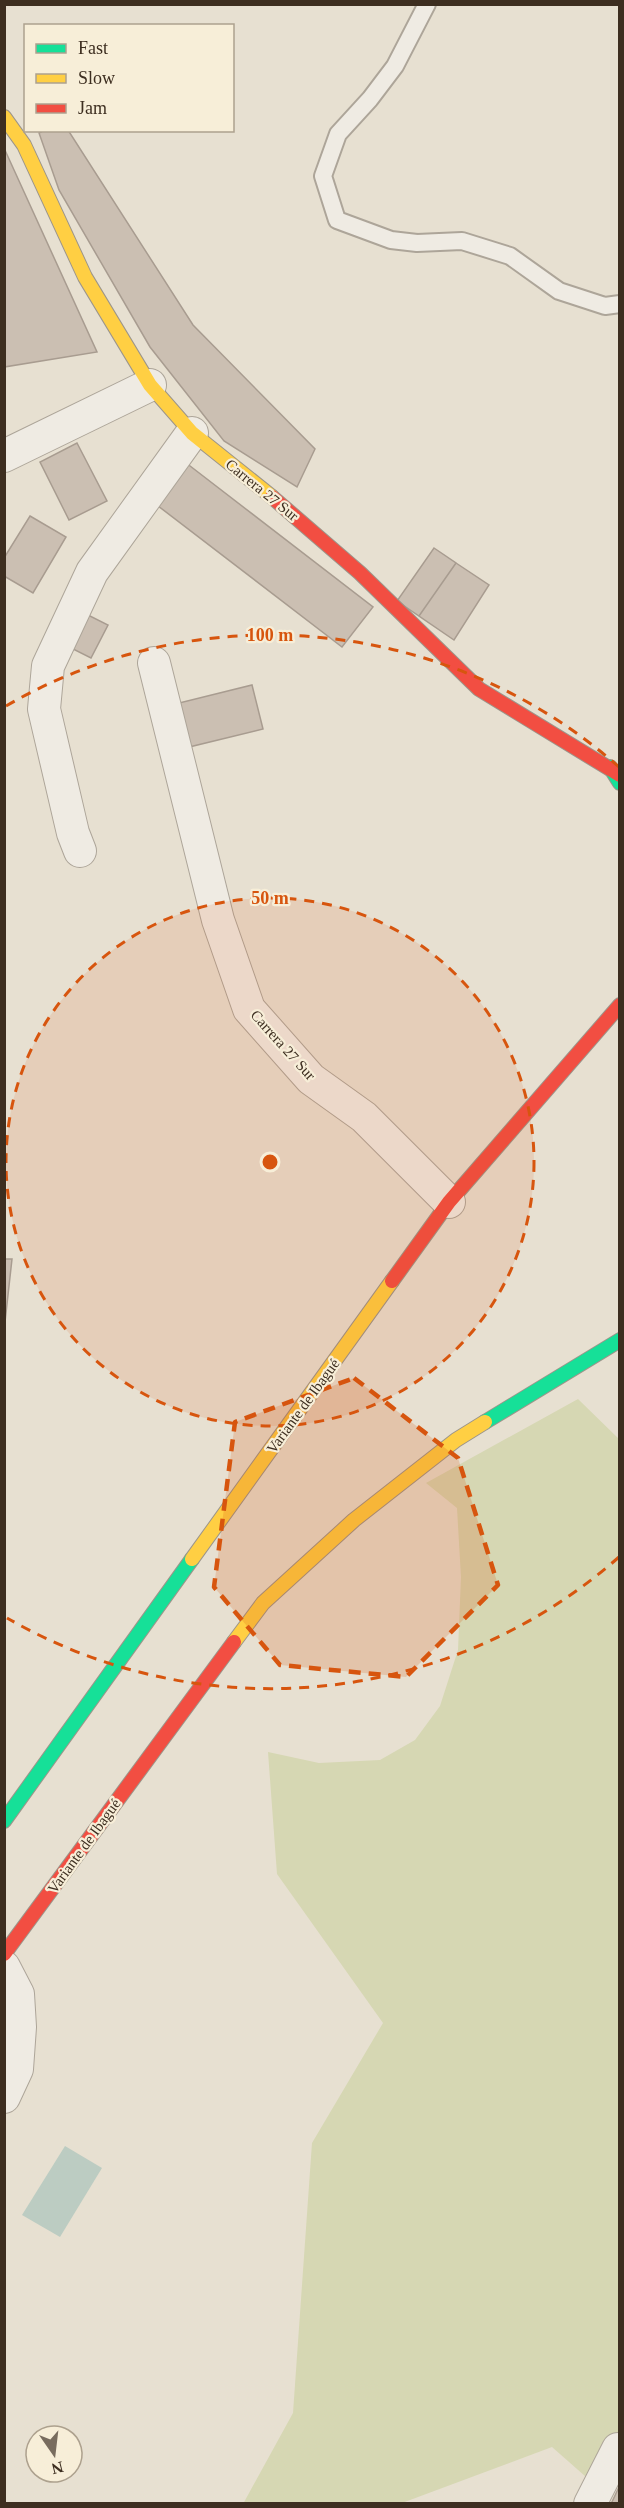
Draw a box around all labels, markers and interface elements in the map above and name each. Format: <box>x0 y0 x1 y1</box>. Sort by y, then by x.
legend <box>24 24 234 132</box>
text: Fast <box>78 38 108 58</box>
text: Slow <box>78 68 115 88</box>
text: Jam <box>78 98 107 118</box>
street label: Carrera 27 Sur <box>223 456 301 524</box>
text: 100 m <box>247 625 293 645</box>
text: 50 m <box>251 888 289 908</box>
street label: Carrera 27 Sur <box>248 1007 318 1083</box>
centre of rings <box>260 1152 280 1172</box>
street label: Variante de Ibagué <box>263 1356 343 1456</box>
street label: Variante de Ibagué <box>44 1796 124 1896</box>
north arrow <box>24 2424 84 2484</box>
text: N <box>49 2458 65 2478</box>

